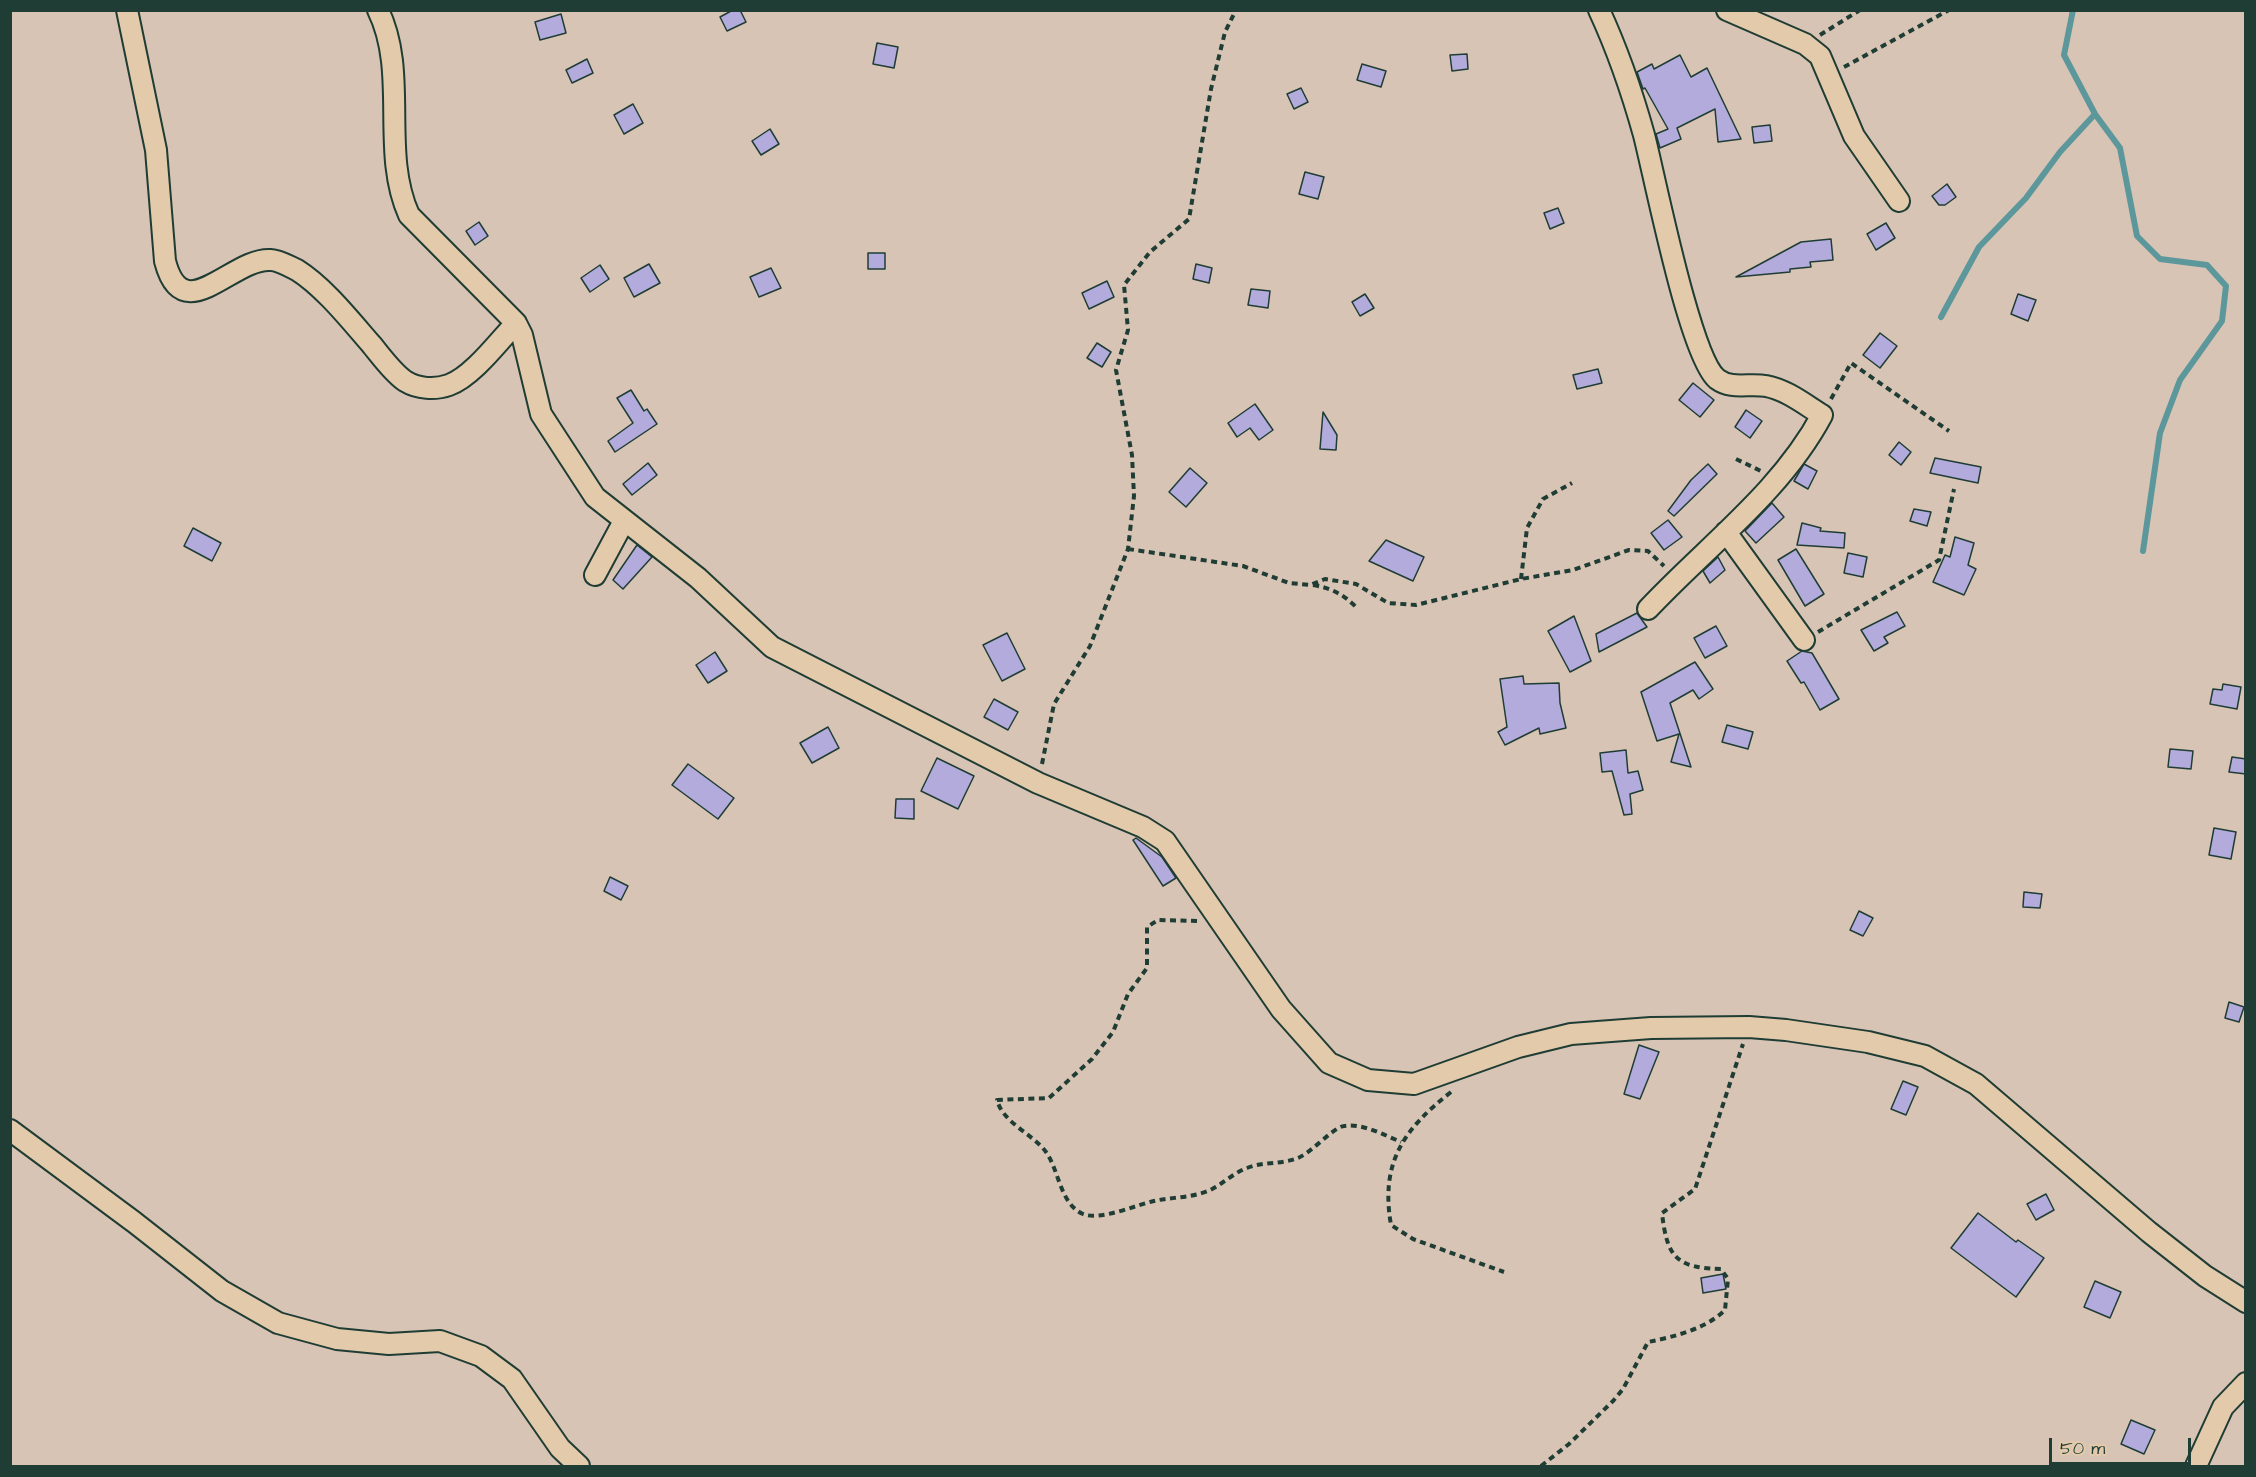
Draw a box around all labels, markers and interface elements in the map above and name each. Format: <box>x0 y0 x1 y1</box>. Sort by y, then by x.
scale bar <box>2052 1426 2194 1464</box>
text: 50 m <box>2060 1436 2105 1461</box>

